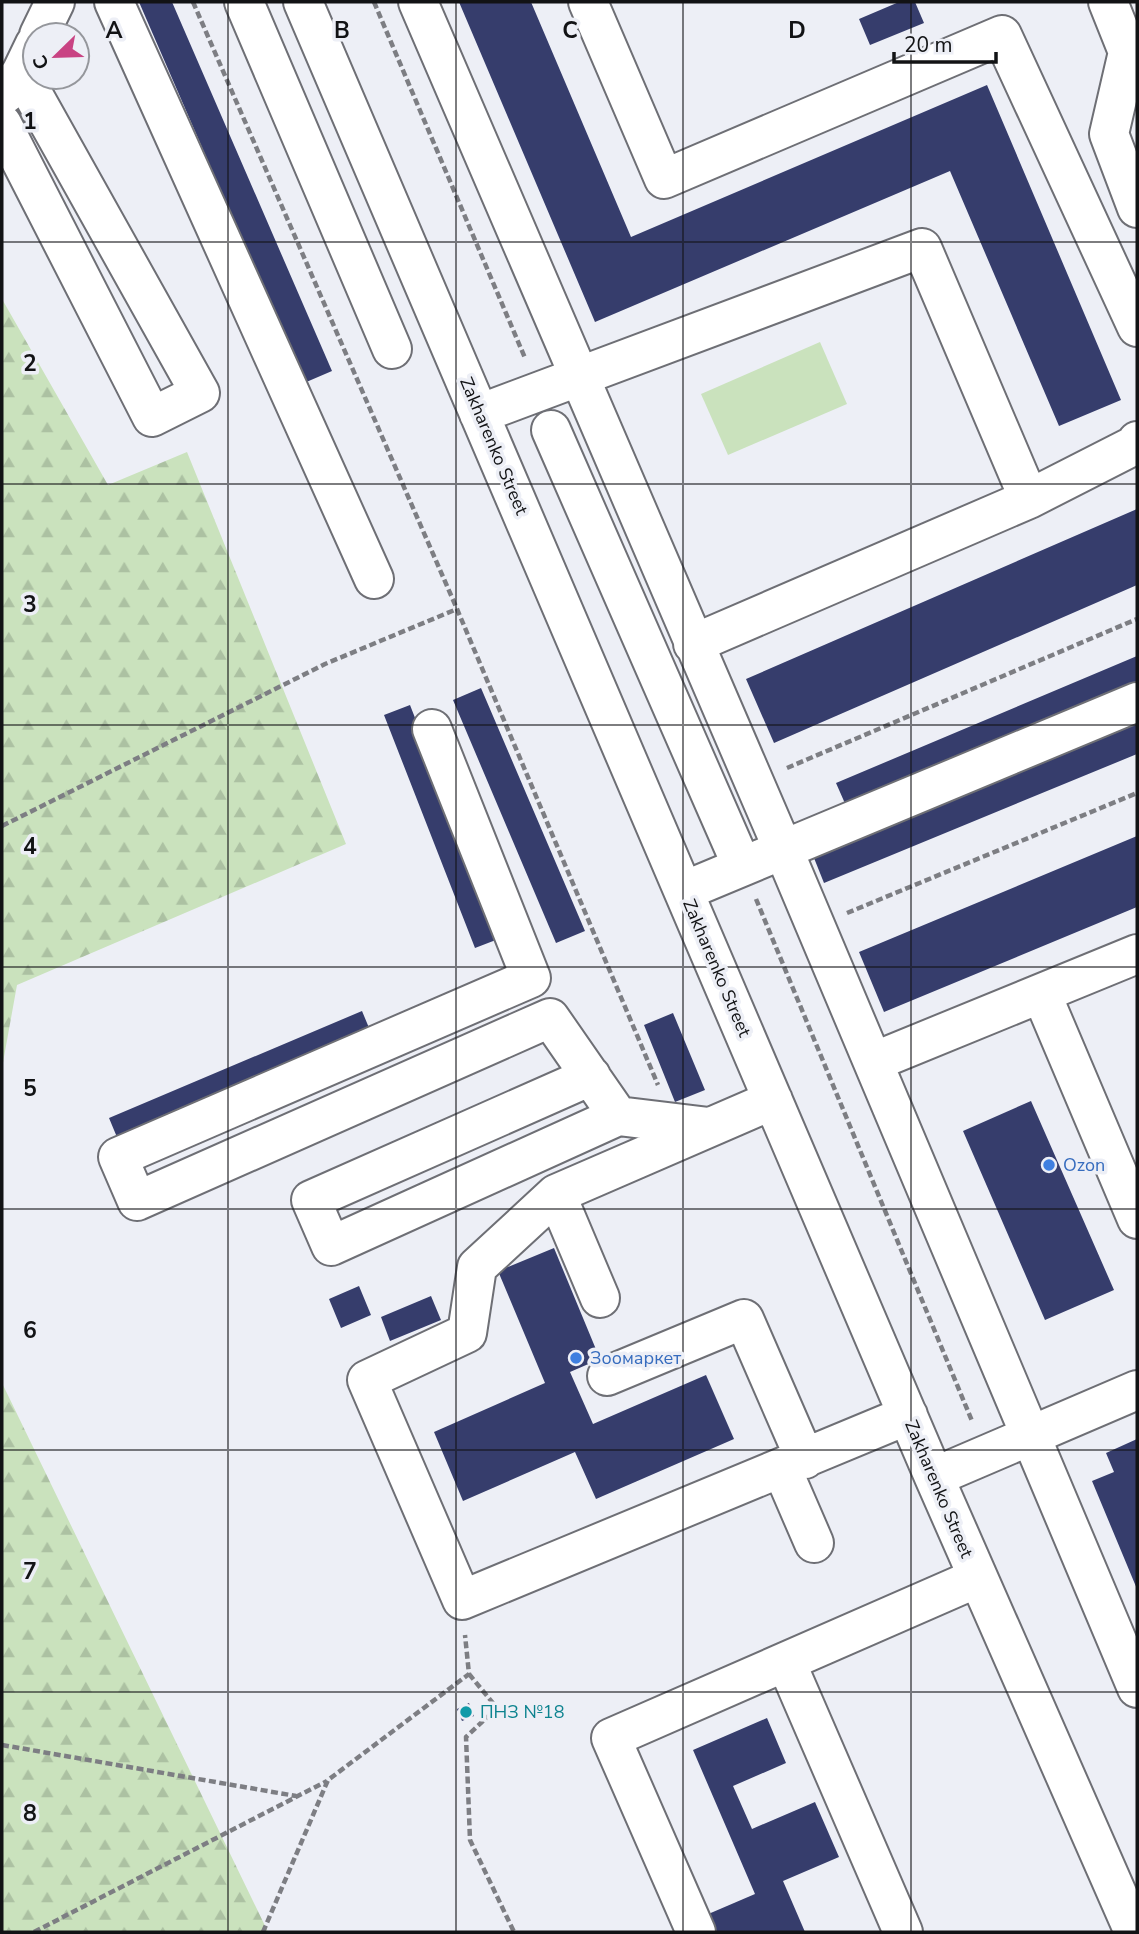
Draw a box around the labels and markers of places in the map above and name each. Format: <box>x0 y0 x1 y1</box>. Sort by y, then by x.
place label: Ozon <box>1063 1153 1105 1177</box>
marker: Ozon <box>1041 1157 1057 1173</box>
place label: Зоомаркет <box>590 1346 681 1370</box>
marker: Зоомаркет <box>568 1350 584 1366</box>
place label: ПНЗ №18 <box>480 1700 564 1724</box>
marker: ПНЗ №18 <box>458 1704 474 1720</box>

